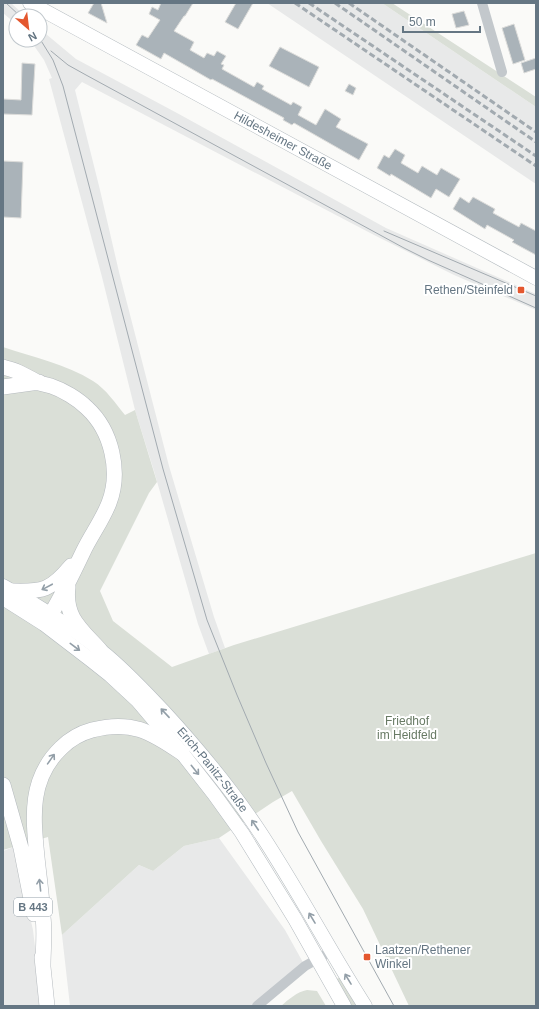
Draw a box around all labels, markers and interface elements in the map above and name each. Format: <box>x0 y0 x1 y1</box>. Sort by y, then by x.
north arrow <box>8 8 48 48</box>
scale bar <box>403 8 480 34</box>
text: 50 m <box>409 15 436 29</box>
text: N <box>26 30 39 44</box>
street label: Hildesheimer Straße <box>232 108 335 173</box>
place label: Rethen/Steinfeld <box>424 283 513 297</box>
marker: Rethen/Steinfeld <box>516 285 526 295</box>
one-way arrow <box>41 584 53 591</box>
one-way arrow <box>69 643 80 652</box>
one-way arrow <box>160 708 169 718</box>
park label: Friedhof im Heidfeld <box>377 714 437 742</box>
street label: Erich-Panitz-Straße <box>174 724 251 815</box>
one-way arrow <box>47 754 55 765</box>
one-way arrow <box>191 764 199 775</box>
one-way arrow <box>251 820 259 831</box>
one-way arrow <box>36 879 44 892</box>
road number: B 443 <box>14 898 52 916</box>
one-way arrow <box>307 912 315 924</box>
place label: Laatzen/Rethener Winkel <box>375 943 470 971</box>
marker: Laatzen/Rethener Winkel <box>362 952 372 962</box>
one-way arrow <box>344 974 352 985</box>

